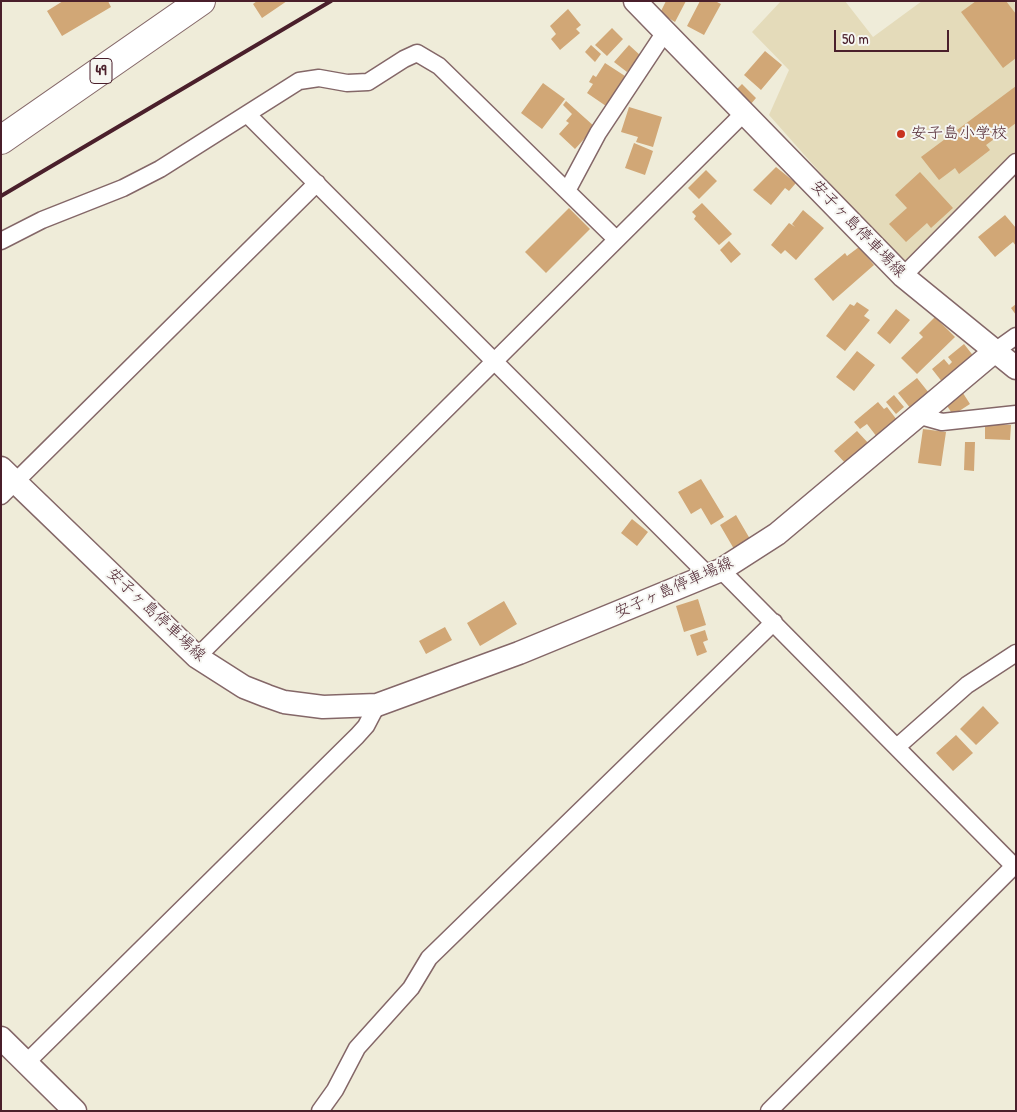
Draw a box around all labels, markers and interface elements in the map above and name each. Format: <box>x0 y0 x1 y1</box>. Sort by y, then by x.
scale bar <box>837 20 952 52</box>
text: 50 m <box>842 28 869 49</box>
road number: 49 <box>90 58 112 84</box>
place label: 安子島小学校 <box>911 124 1007 144</box>
marker: 安子島小学校 <box>895 128 907 140</box>
street label: 安子ヶ島停車場線 <box>807 176 909 282</box>
street label: 安子ヶ島停車場線 <box>612 553 736 623</box>
street label: 安子ヶ島停車場線 <box>103 564 209 666</box>

